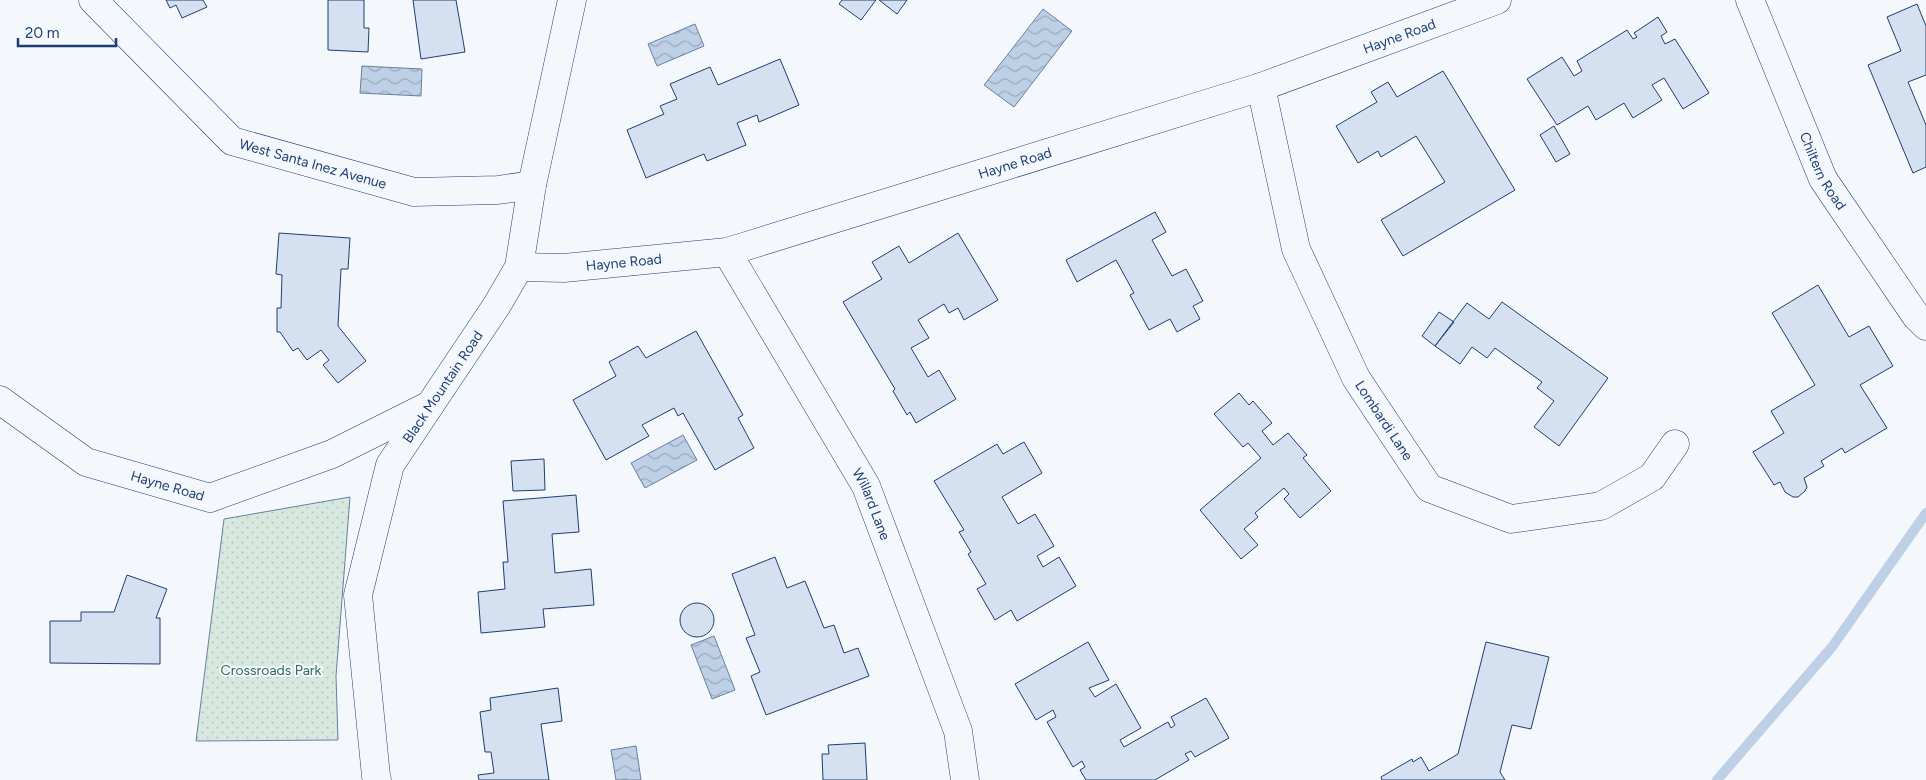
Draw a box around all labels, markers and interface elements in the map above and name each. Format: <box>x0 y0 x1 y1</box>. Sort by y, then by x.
scale bar <box>18 15 115 47</box>
street label: Hayne Road <box>1361 15 1438 57</box>
text: 20 m <box>25 24 59 42</box>
street label: Chiltern Road <box>1796 129 1850 213</box>
street label: West Santa Inez Avenue <box>237 135 389 192</box>
street label: Hayne Road <box>976 144 1054 182</box>
street label: Hayne Road <box>585 250 662 274</box>
street label: Black Mountain Road <box>399 328 487 446</box>
street label: Lombardi Lane <box>1352 377 1417 464</box>
street label: Willard Lane <box>849 465 894 543</box>
street label: Hayne Road <box>129 467 207 504</box>
park label: Crossroads Park <box>221 662 322 679</box>

